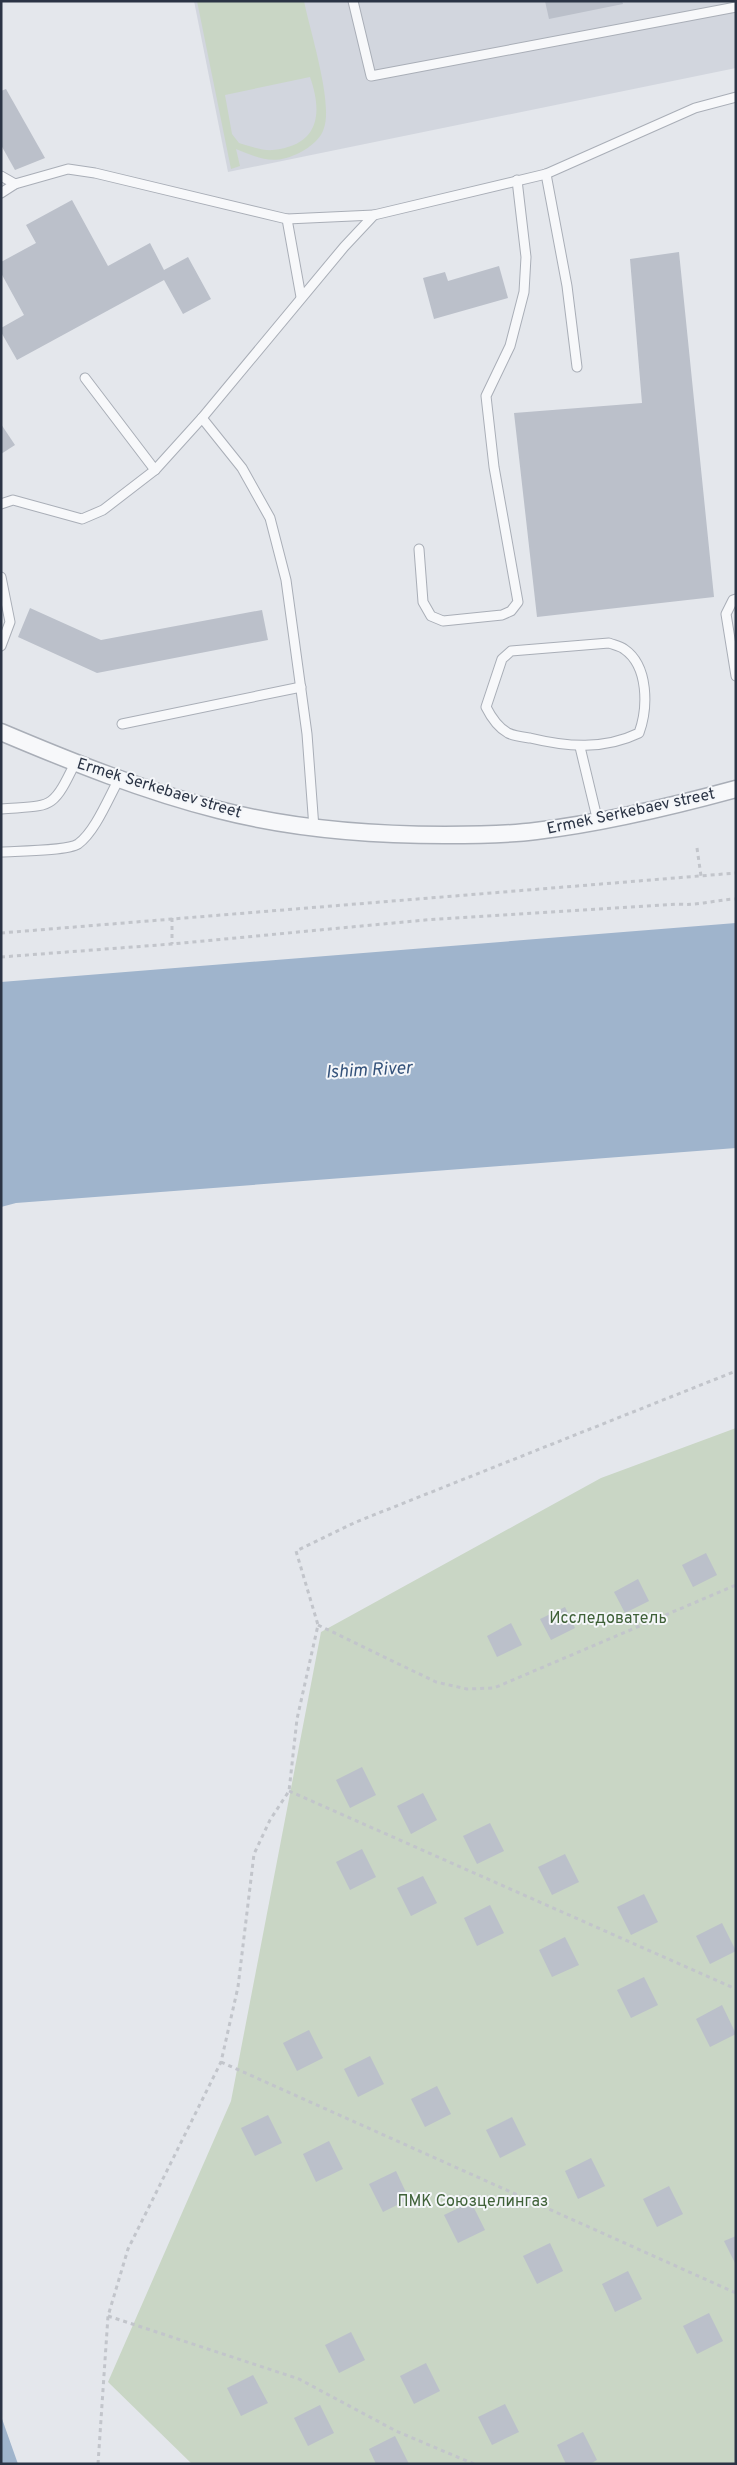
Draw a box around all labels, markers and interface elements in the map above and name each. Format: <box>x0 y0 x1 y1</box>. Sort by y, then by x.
street label: Ermek Serkebaev street <box>74 754 244 824</box>
street label: Ermek Serkebaev street <box>545 784 717 840</box>
water label: Ishim River <box>325 1057 415 1085</box>
park label: Исследователь <box>549 1609 667 1629</box>
park label: ПМК Союзцелингаз <box>398 2192 548 2212</box>

